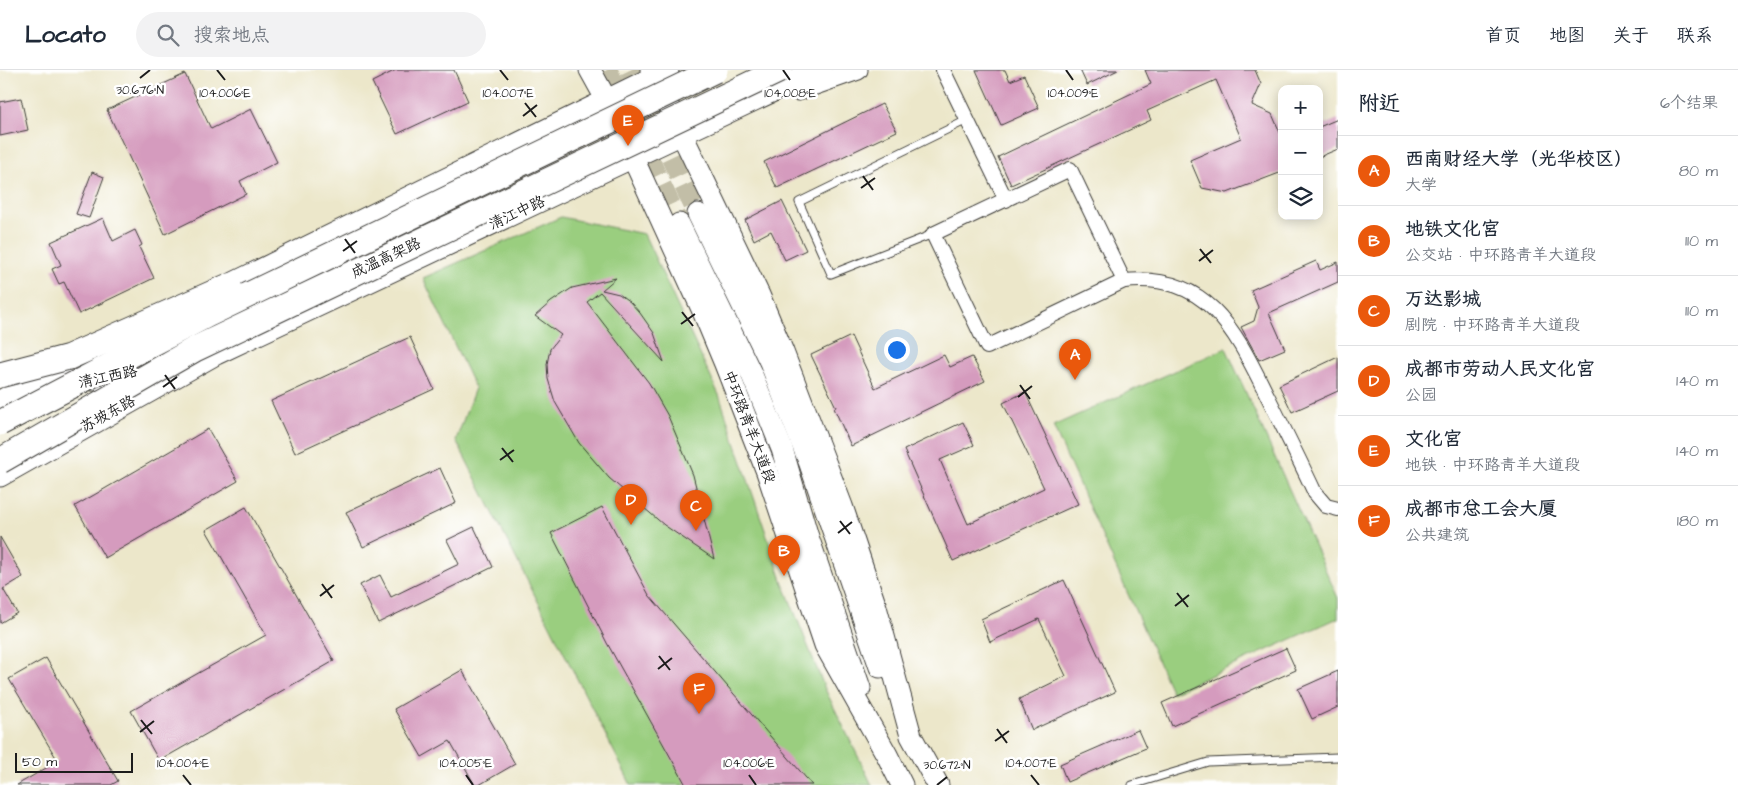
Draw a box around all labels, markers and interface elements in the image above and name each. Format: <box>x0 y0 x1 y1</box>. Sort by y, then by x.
search box <box>136 12 486 57</box>
text: Locato <box>25 18 106 52</box>
icon: search <box>154 21 182 49</box>
text: 搜索地点 <box>194 22 270 49</box>
text: 首页 <box>1485 23 1521 48</box>
text: 地图 <box>1549 23 1585 48</box>
text: 关于 <box>1613 23 1649 48</box>
text: 联系 <box>1677 23 1713 48</box>
text: 30.676°N <box>116 82 164 99</box>
text: 104.006°E <box>199 85 251 102</box>
text: 104.007°E <box>482 85 534 102</box>
text: 104.008°E <box>764 85 816 102</box>
text: 104.009°E <box>1048 85 1098 102</box>
map controls <box>1278 85 1323 220</box>
button: + <box>1278 85 1323 130</box>
text: 附近 <box>1358 89 1400 118</box>
text: 6个结果 <box>1660 92 1718 114</box>
pin: E <box>612 105 644 146</box>
button: − <box>1278 130 1323 175</box>
text: 西南财经大学（光华校区） <box>1405 146 1633 173</box>
text: A <box>1369 160 1379 182</box>
text: 80 m <box>1679 160 1718 182</box>
text: 大学 <box>1405 174 1437 196</box>
button: layers <box>1278 175 1323 220</box>
street label: 清江中路 <box>485 191 549 235</box>
text: 地铁文化宫 <box>1405 216 1500 243</box>
text: B <box>1368 230 1380 252</box>
text: 110 m <box>1685 230 1718 252</box>
street label: 成温高架路 <box>348 233 424 283</box>
text: 公交站 · 中环路青羊大道段 <box>1405 244 1596 266</box>
text: 万达影城 <box>1405 286 1481 313</box>
text: C <box>1368 300 1380 322</box>
text: 110 m <box>1685 300 1718 322</box>
text: 剧院 · 中环路青羊大道段 <box>1405 314 1580 336</box>
your location <box>884 337 910 363</box>
pin: A <box>1059 339 1091 380</box>
text: 成都市劳动人民文化宫 <box>1405 356 1595 383</box>
street label: 清江西路 <box>76 360 140 394</box>
street label: 中环路青羊大道段 <box>718 367 780 487</box>
text: D <box>1369 370 1379 392</box>
text: 140 m <box>1676 370 1718 392</box>
text: 公园 <box>1405 384 1437 406</box>
street label: 苏坡东路 <box>77 390 139 438</box>
text: 文化宫 <box>1405 426 1462 453</box>
text: E <box>1369 440 1379 462</box>
text: 140 m <box>1676 440 1718 462</box>
text: 地铁 · 中环路青羊大道段 <box>1405 454 1580 476</box>
pin: D <box>615 484 647 525</box>
pin: C <box>680 490 712 531</box>
text: 成都市总工会大厦 <box>1405 496 1557 523</box>
text: F <box>1368 510 1380 532</box>
text: 180 m <box>1677 510 1718 532</box>
text: 公共建筑 <box>1405 524 1469 546</box>
pin: B <box>768 535 800 576</box>
pin: F <box>683 673 715 714</box>
scale bar <box>15 750 132 773</box>
text: 50 m <box>22 752 57 772</box>
text: 104.004°E <box>157 755 209 772</box>
text: 104.005°E <box>440 755 492 772</box>
text: 104.006°E <box>723 755 775 772</box>
text: 104.007°E <box>1005 755 1057 772</box>
text: 30.672°N <box>923 757 971 774</box>

